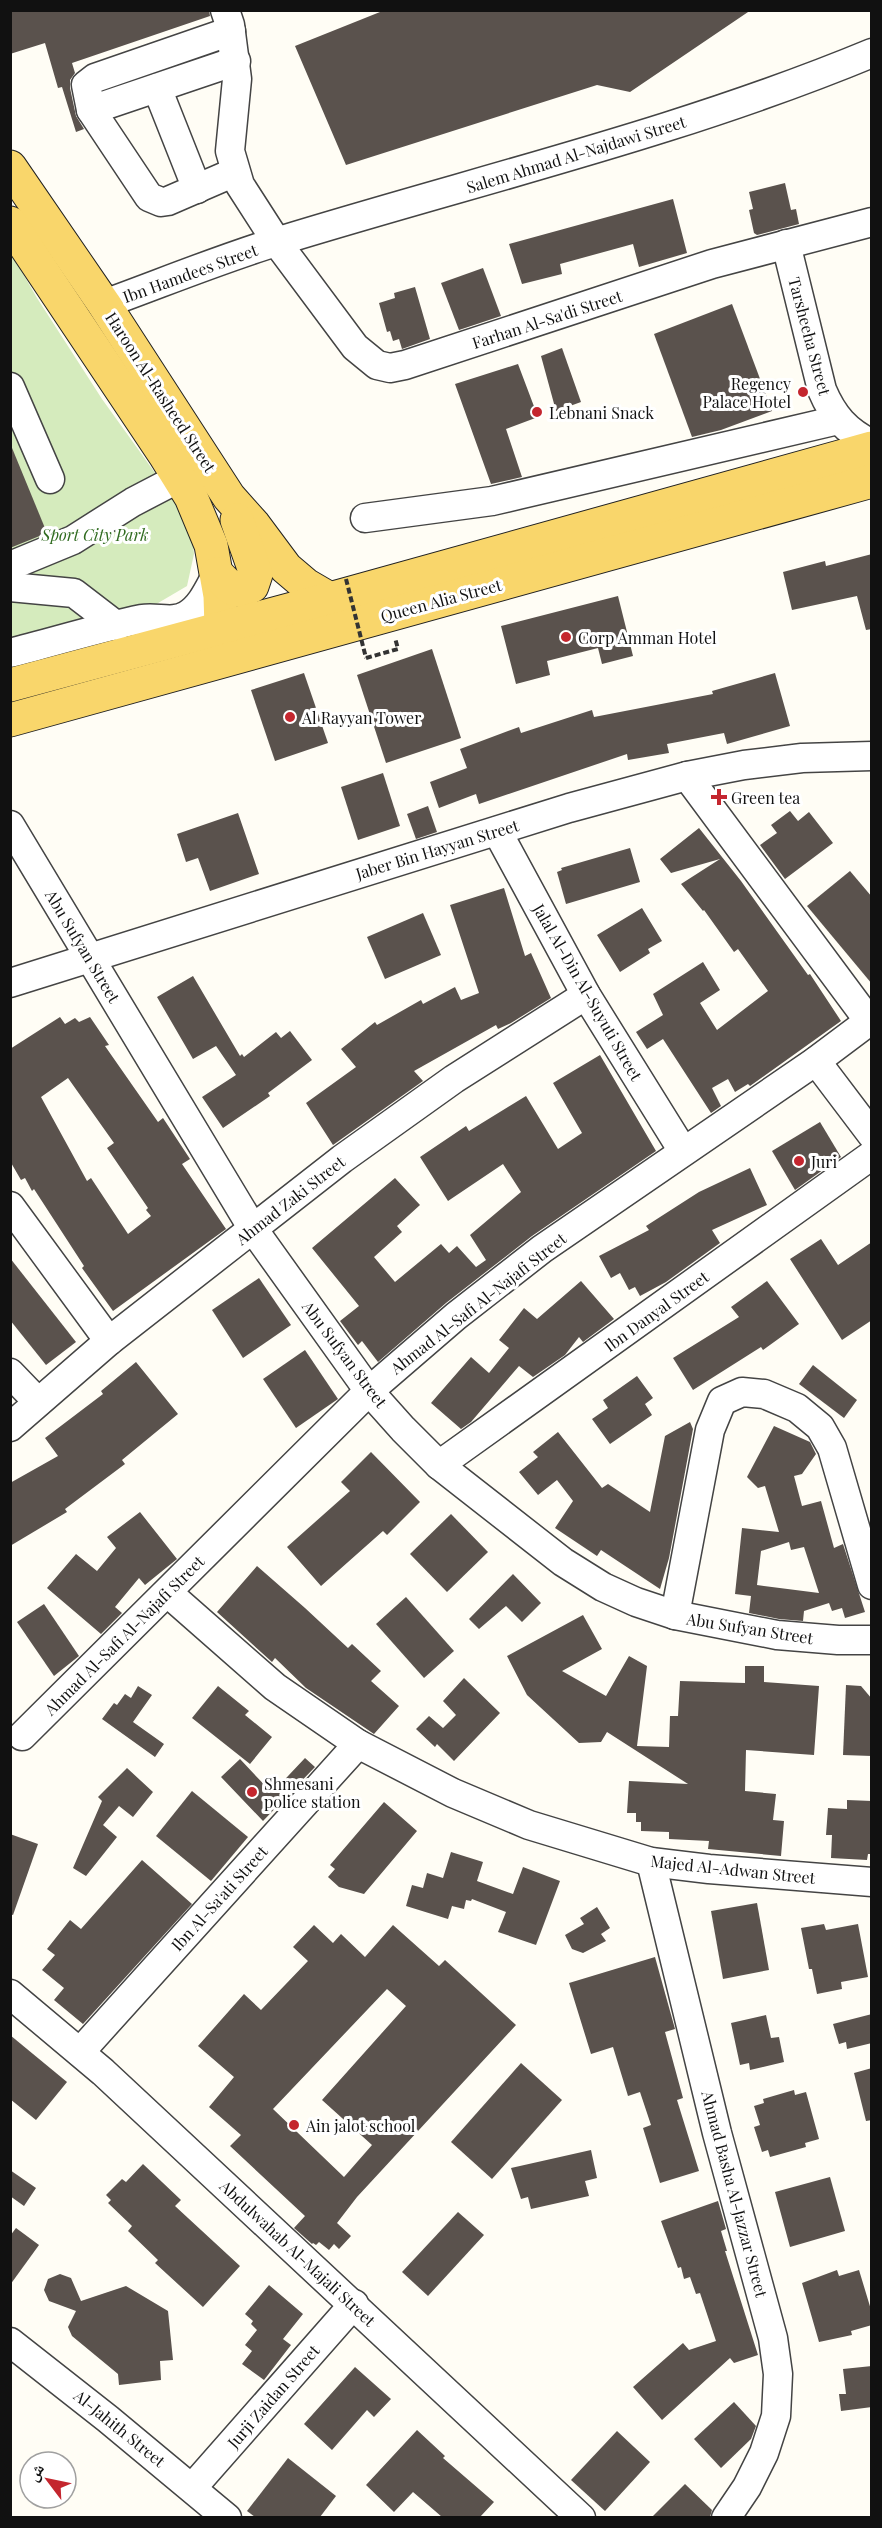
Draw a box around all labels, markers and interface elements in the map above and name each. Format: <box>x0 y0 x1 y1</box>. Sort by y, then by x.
street label: Salem Ahmad Al-Najdawi Street <box>464 111 688 197</box>
street label: Ibn Hamdees Street <box>120 239 261 307</box>
street label: Tarsheeha Street <box>784 275 836 398</box>
street label: Farhan Al-Sa'di Street <box>469 285 625 353</box>
street label: Haroon Al-Rasheed Street <box>101 308 221 477</box>
place label: Regency Palace Hotel <box>702 373 791 412</box>
marker: Regency Palace Hotel <box>796 385 810 399</box>
place label: Lebnani Snack <box>549 402 654 423</box>
marker: Lebnani Snack <box>530 405 544 419</box>
park label: Sport City Park <box>41 524 148 545</box>
street label: Queen Alia Street <box>378 574 504 626</box>
place label: Corp Amman Hotel <box>578 627 717 648</box>
marker: Corp Amman Hotel <box>559 630 573 644</box>
place label: Al Rayyan Tower <box>301 707 421 728</box>
marker: Al Rayyan Tower <box>283 710 297 724</box>
place label: Green tea <box>731 787 800 808</box>
marker: Green tea <box>712 790 726 804</box>
street label: Jaber Bin Hayyan Street <box>352 814 521 884</box>
street label: Abu Sufyan Street <box>41 885 125 1007</box>
street label: Jalal Al-Din Al-Suyuti Street <box>528 899 647 1084</box>
street label: Ahmad Zaki Street <box>230 1151 349 1250</box>
place label: Juri <box>810 1151 837 1172</box>
marker: Juri <box>792 1154 806 1168</box>
street label: Ahmad Al-Safi Al-Najafi Street <box>385 1228 571 1379</box>
street label: Ibn Danyal Street <box>600 1266 713 1356</box>
street label: Abu Sufyan Street <box>297 1296 392 1412</box>
street label: Ahmad Al-Safi Al-Najafi Street <box>39 1550 209 1720</box>
street label: Abu Sufyan Street <box>684 1607 815 1648</box>
place label: Shmesani police station <box>264 1773 361 1812</box>
marker: Shmesani police station <box>245 1785 259 1799</box>
street label: Ibn Al-Sa'ati Street <box>166 1841 272 1955</box>
street label: Majed Al-Adwan Street <box>650 1850 817 1888</box>
street label: Ahmad Basha Al-Jazzar Street <box>697 2087 773 2300</box>
place label: Ain jalot school <box>305 2115 416 2136</box>
marker: Ain jalot school <box>287 2118 301 2132</box>
street label: Abdulwahab Al-Majali Street <box>215 2175 380 2331</box>
street label: Jurji Zaidan Street <box>222 2340 324 2453</box>
street label: Al-Jahith Street <box>69 2384 170 2471</box>
north arrow <box>18 2450 78 2510</box>
text: ش <box>21 2459 48 2485</box>

